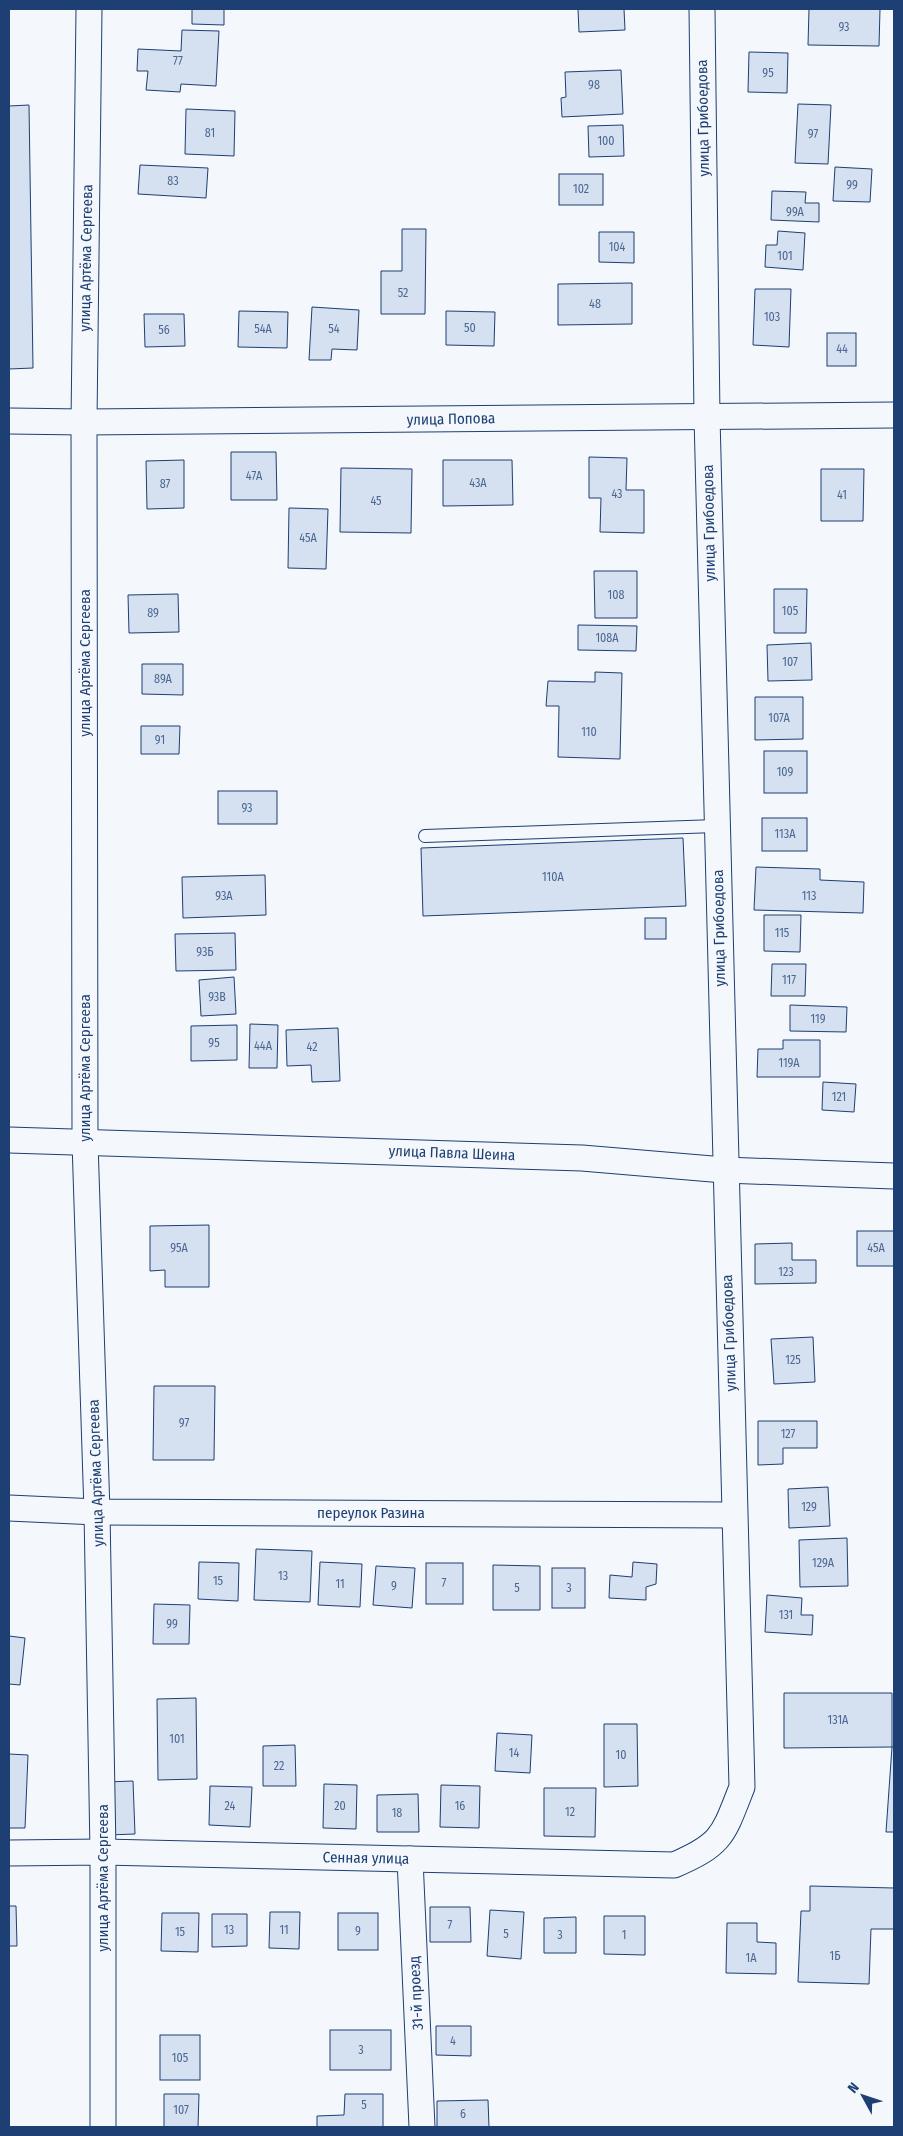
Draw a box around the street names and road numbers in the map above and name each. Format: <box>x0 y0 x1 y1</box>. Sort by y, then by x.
street label: улица Грибоедова <box>693 59 713 177</box>
street label: улица Артёма Сергеева <box>76 184 96 332</box>
street label: улица Попова <box>407 409 495 429</box>
street label: улица Грибоедова <box>699 464 719 582</box>
street label: улица Артёма Сергеева <box>76 589 94 737</box>
street label: улица Грибоедова <box>709 869 729 987</box>
street label: улица Артёма Сергеева <box>76 994 94 1142</box>
street label: улица Павла Шеина <box>388 1142 516 1164</box>
street label: улица Грибоедова <box>718 1274 740 1392</box>
street label: улица Артёма Сергеева <box>84 1399 108 1547</box>
street label: переулок Разина <box>317 1504 425 1522</box>
street label: улица Артёма Сергеева <box>94 1804 112 1952</box>
street label: Сенная улица <box>323 1848 409 1868</box>
street label: 31-й проезд <box>405 1955 427 2031</box>

